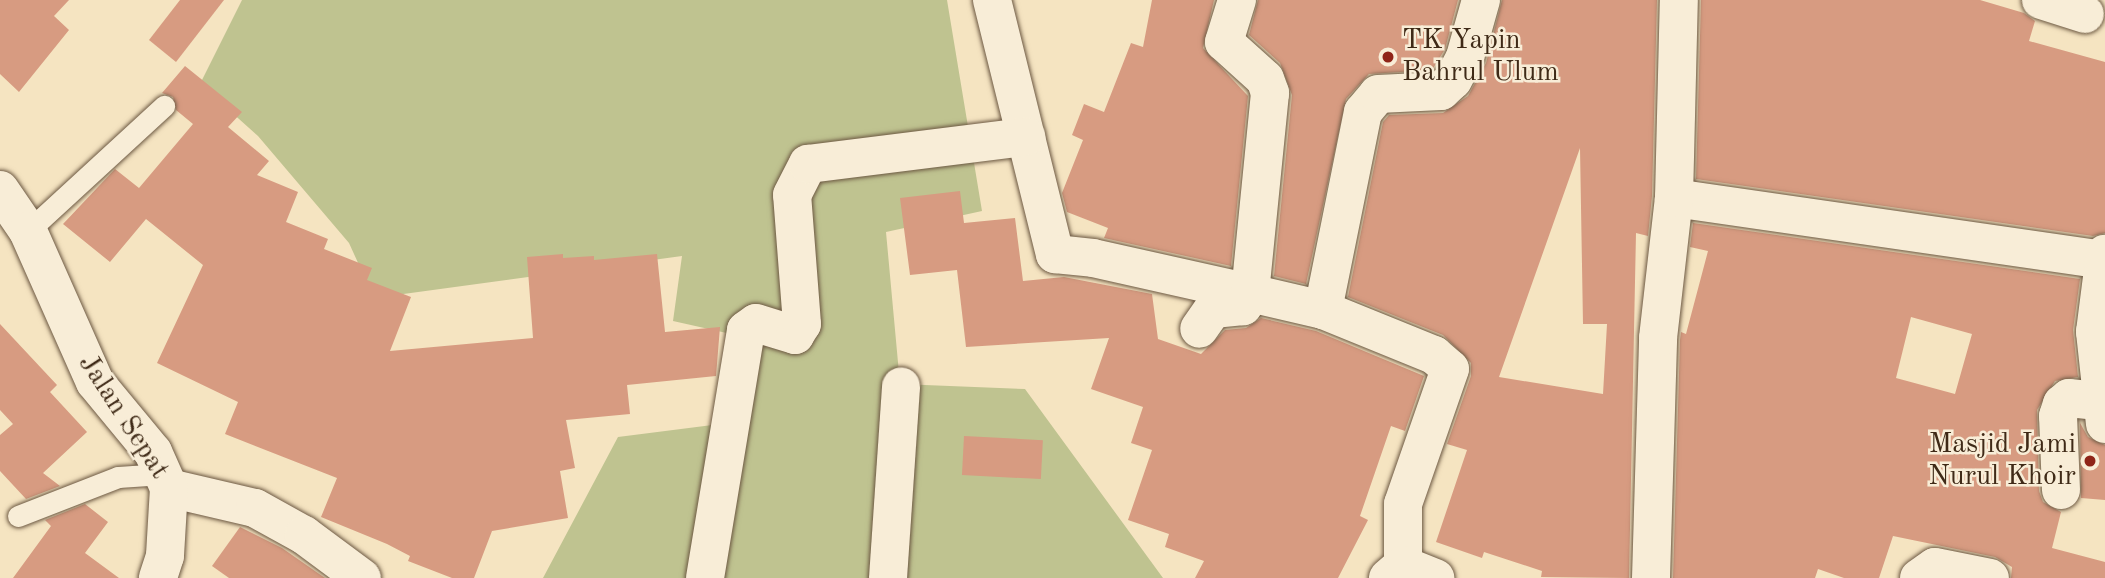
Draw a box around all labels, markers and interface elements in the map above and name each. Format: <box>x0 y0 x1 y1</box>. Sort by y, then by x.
place label: TK Yapin Bahrul Ulum <box>1402 24 1559 90</box>
marker: TK Yapin Bahrul Ulum <box>1380 49 1396 65</box>
street label: Jalan Sepat <box>70 348 176 486</box>
place label: Masjid Jami Nurul Khoir <box>1928 428 2076 494</box>
marker: Masjid Jami Nurul Khoir <box>2082 453 2098 469</box>

